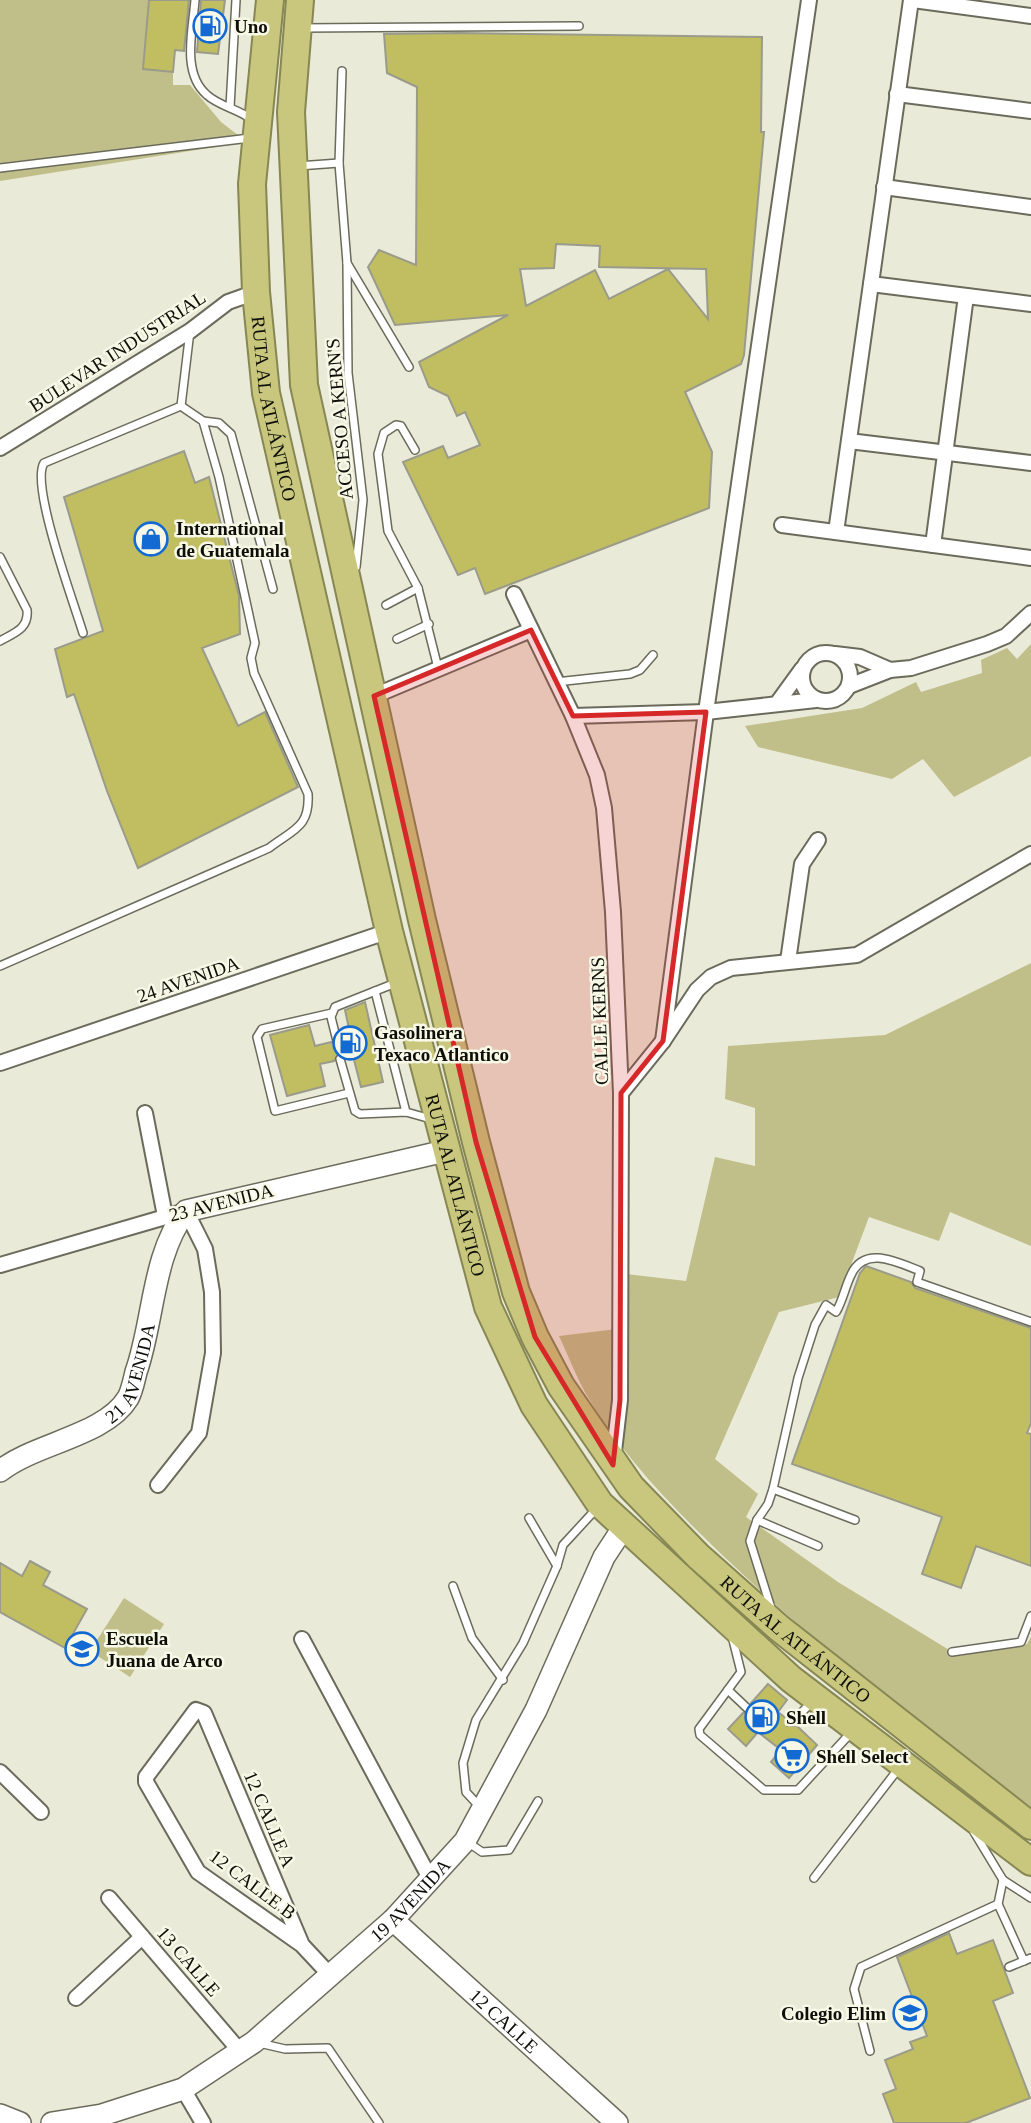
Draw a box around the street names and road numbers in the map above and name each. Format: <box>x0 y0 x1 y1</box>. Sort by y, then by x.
street label: BULEVAR INDUSTRIAL <box>25 287 209 416</box>
street label: RUTA AL ATLÁNTICO <box>247 315 300 503</box>
street label: ACCESO A KERN'S <box>322 337 357 500</box>
street label: 24 AVENIDA <box>134 952 242 1007</box>
street label: CALLE KERNS <box>587 957 612 1085</box>
street label: RUTA AL ATLÁNTICO <box>421 1092 489 1279</box>
street label: 23 AVENIDA <box>167 1179 276 1226</box>
street label: 21 AVENIDA <box>101 1321 159 1428</box>
street label: RUTA AL ATLÁNTICO <box>716 1571 875 1707</box>
street label: 12 CALLE A <box>240 1768 299 1871</box>
street label: 12 CALLE B <box>205 1845 300 1924</box>
street label: 19 AVENIDA <box>366 1854 455 1946</box>
street label: 13 CALLE <box>153 1922 224 2000</box>
street label: 12 CALLE <box>465 1985 542 2057</box>

